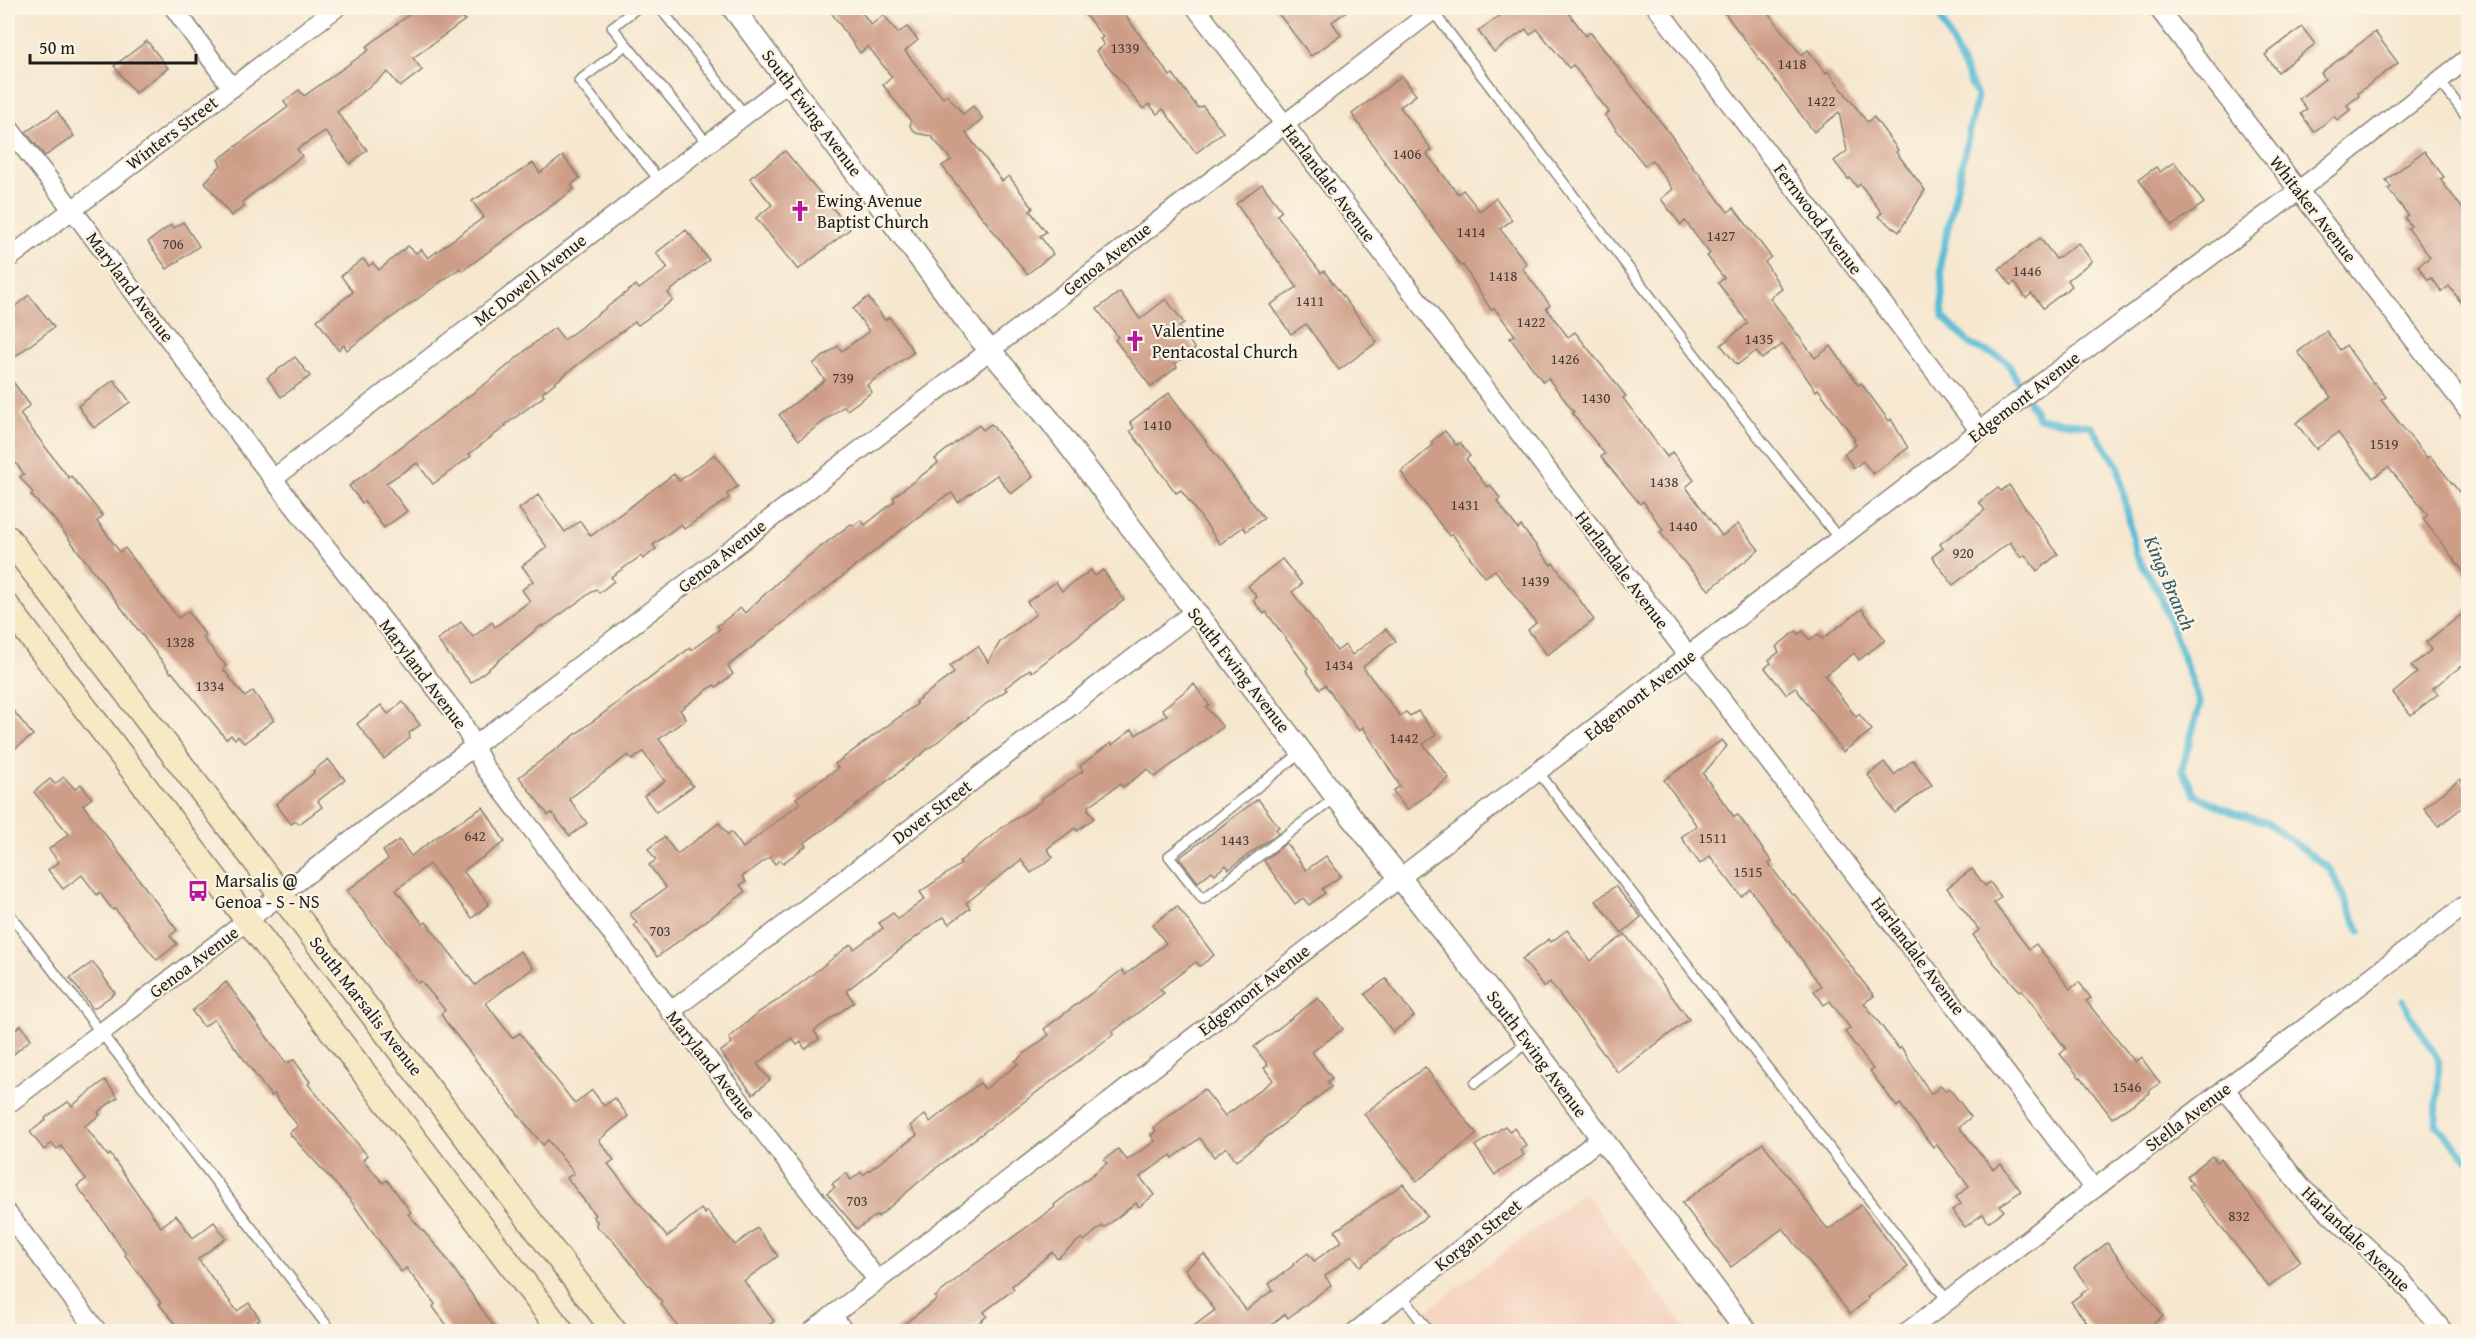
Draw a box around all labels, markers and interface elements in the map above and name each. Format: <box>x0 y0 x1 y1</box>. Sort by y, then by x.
scale bar <box>30 27 196 65</box>
text: 50 m <box>39 34 75 61</box>
house number: 1339 <box>1111 37 1139 58</box>
street label: South Ewing Avenue <box>755 43 869 182</box>
house number: 1418 <box>1778 53 1806 74</box>
street label: Winters Street <box>120 89 224 176</box>
house number: 1422 <box>1807 90 1835 111</box>
street label: Harlandale Avenue <box>1276 118 1383 248</box>
house number: 1406 <box>1393 143 1421 164</box>
street label: Whitaker Avenue <box>2263 149 2364 268</box>
street label: Fernwood Avenue <box>1767 157 1869 280</box>
place label: Ewing Avenue Baptist Church <box>817 187 929 235</box>
church icon: Ewing Avenue Baptist Church <box>788 199 812 223</box>
street label: Genoa Avenue <box>1057 215 1157 302</box>
house number: 1414 <box>1457 221 1485 242</box>
house number: 1427 <box>1707 225 1735 246</box>
street label: Maryland Avenue <box>80 226 181 348</box>
street label: Mc Dowell Avenue <box>467 227 592 332</box>
house number: 706 <box>162 233 184 254</box>
house number: 1446 <box>2013 260 2041 281</box>
house number: 1418 <box>1489 265 1517 286</box>
house number: 1411 <box>1296 290 1324 311</box>
house number: 1422 <box>1517 311 1545 332</box>
place label: Valentine Pentacostal Church <box>1152 317 1298 365</box>
house number: 1435 <box>1745 328 1773 349</box>
church icon: Valentine Pentacostal Church <box>1123 329 1147 353</box>
street label: Edgemont Avenue <box>1962 344 2085 449</box>
house number: 1426 <box>1551 348 1579 369</box>
house number: 739 <box>832 367 854 388</box>
house number: 1430 <box>1582 387 1610 408</box>
house number: 1410 <box>1143 414 1171 435</box>
house number: 1519 <box>2370 433 2398 454</box>
house number: 1438 <box>1650 471 1678 492</box>
house number: 1431 <box>1451 494 1479 515</box>
street label: Harlandale Avenue <box>1569 505 1676 635</box>
street label: Genoa Avenue <box>672 512 772 599</box>
house number: 1440 <box>1669 515 1697 536</box>
water label: Kings Branch <box>2137 530 2203 635</box>
house number: 920 <box>1952 542 1974 563</box>
house number: 1439 <box>1521 570 1549 591</box>
street label: South Ewing Avenue <box>1182 601 1297 738</box>
street label: Maryland Avenue <box>373 613 474 735</box>
house number: 1328 <box>166 631 194 652</box>
street label: Edgemont Avenue <box>1578 642 1701 747</box>
house number: 1434 <box>1325 654 1353 675</box>
house number: 1334 <box>196 675 224 696</box>
house number: 1442 <box>1390 727 1418 748</box>
street label: Dover Street <box>886 772 978 851</box>
house number: 642 <box>464 825 486 846</box>
house number: 1511 <box>1699 827 1727 848</box>
house number: 1443 <box>1221 829 1249 850</box>
house number: 1515 <box>1734 861 1762 882</box>
place label: Marsalis @ Genoa - S - NS <box>215 867 320 915</box>
bus stop icon: Marsalis @ Genoa - S - NS <box>186 879 210 903</box>
street label: Harlandale Avenue <box>1865 891 1972 1021</box>
street label: Genoa Avenue <box>143 919 244 1004</box>
house number: 703 <box>649 920 671 941</box>
street label: South Marsalis Avenue <box>303 930 430 1081</box>
street label: Edgemont Avenue <box>1192 937 1315 1042</box>
street label: South Ewing Avenue <box>1480 984 1594 1123</box>
street label: Maryland Avenue <box>660 1004 763 1125</box>
street label: Stella Avenue <box>2139 1075 2236 1158</box>
house number: 1546 <box>2113 1076 2141 1097</box>
street label: Harlandale Avenue <box>2296 1179 2417 1298</box>
house number: 703 <box>846 1190 868 1211</box>
street label: Korgan Street <box>1428 1191 1528 1277</box>
house number: 832 <box>2228 1205 2250 1226</box>

